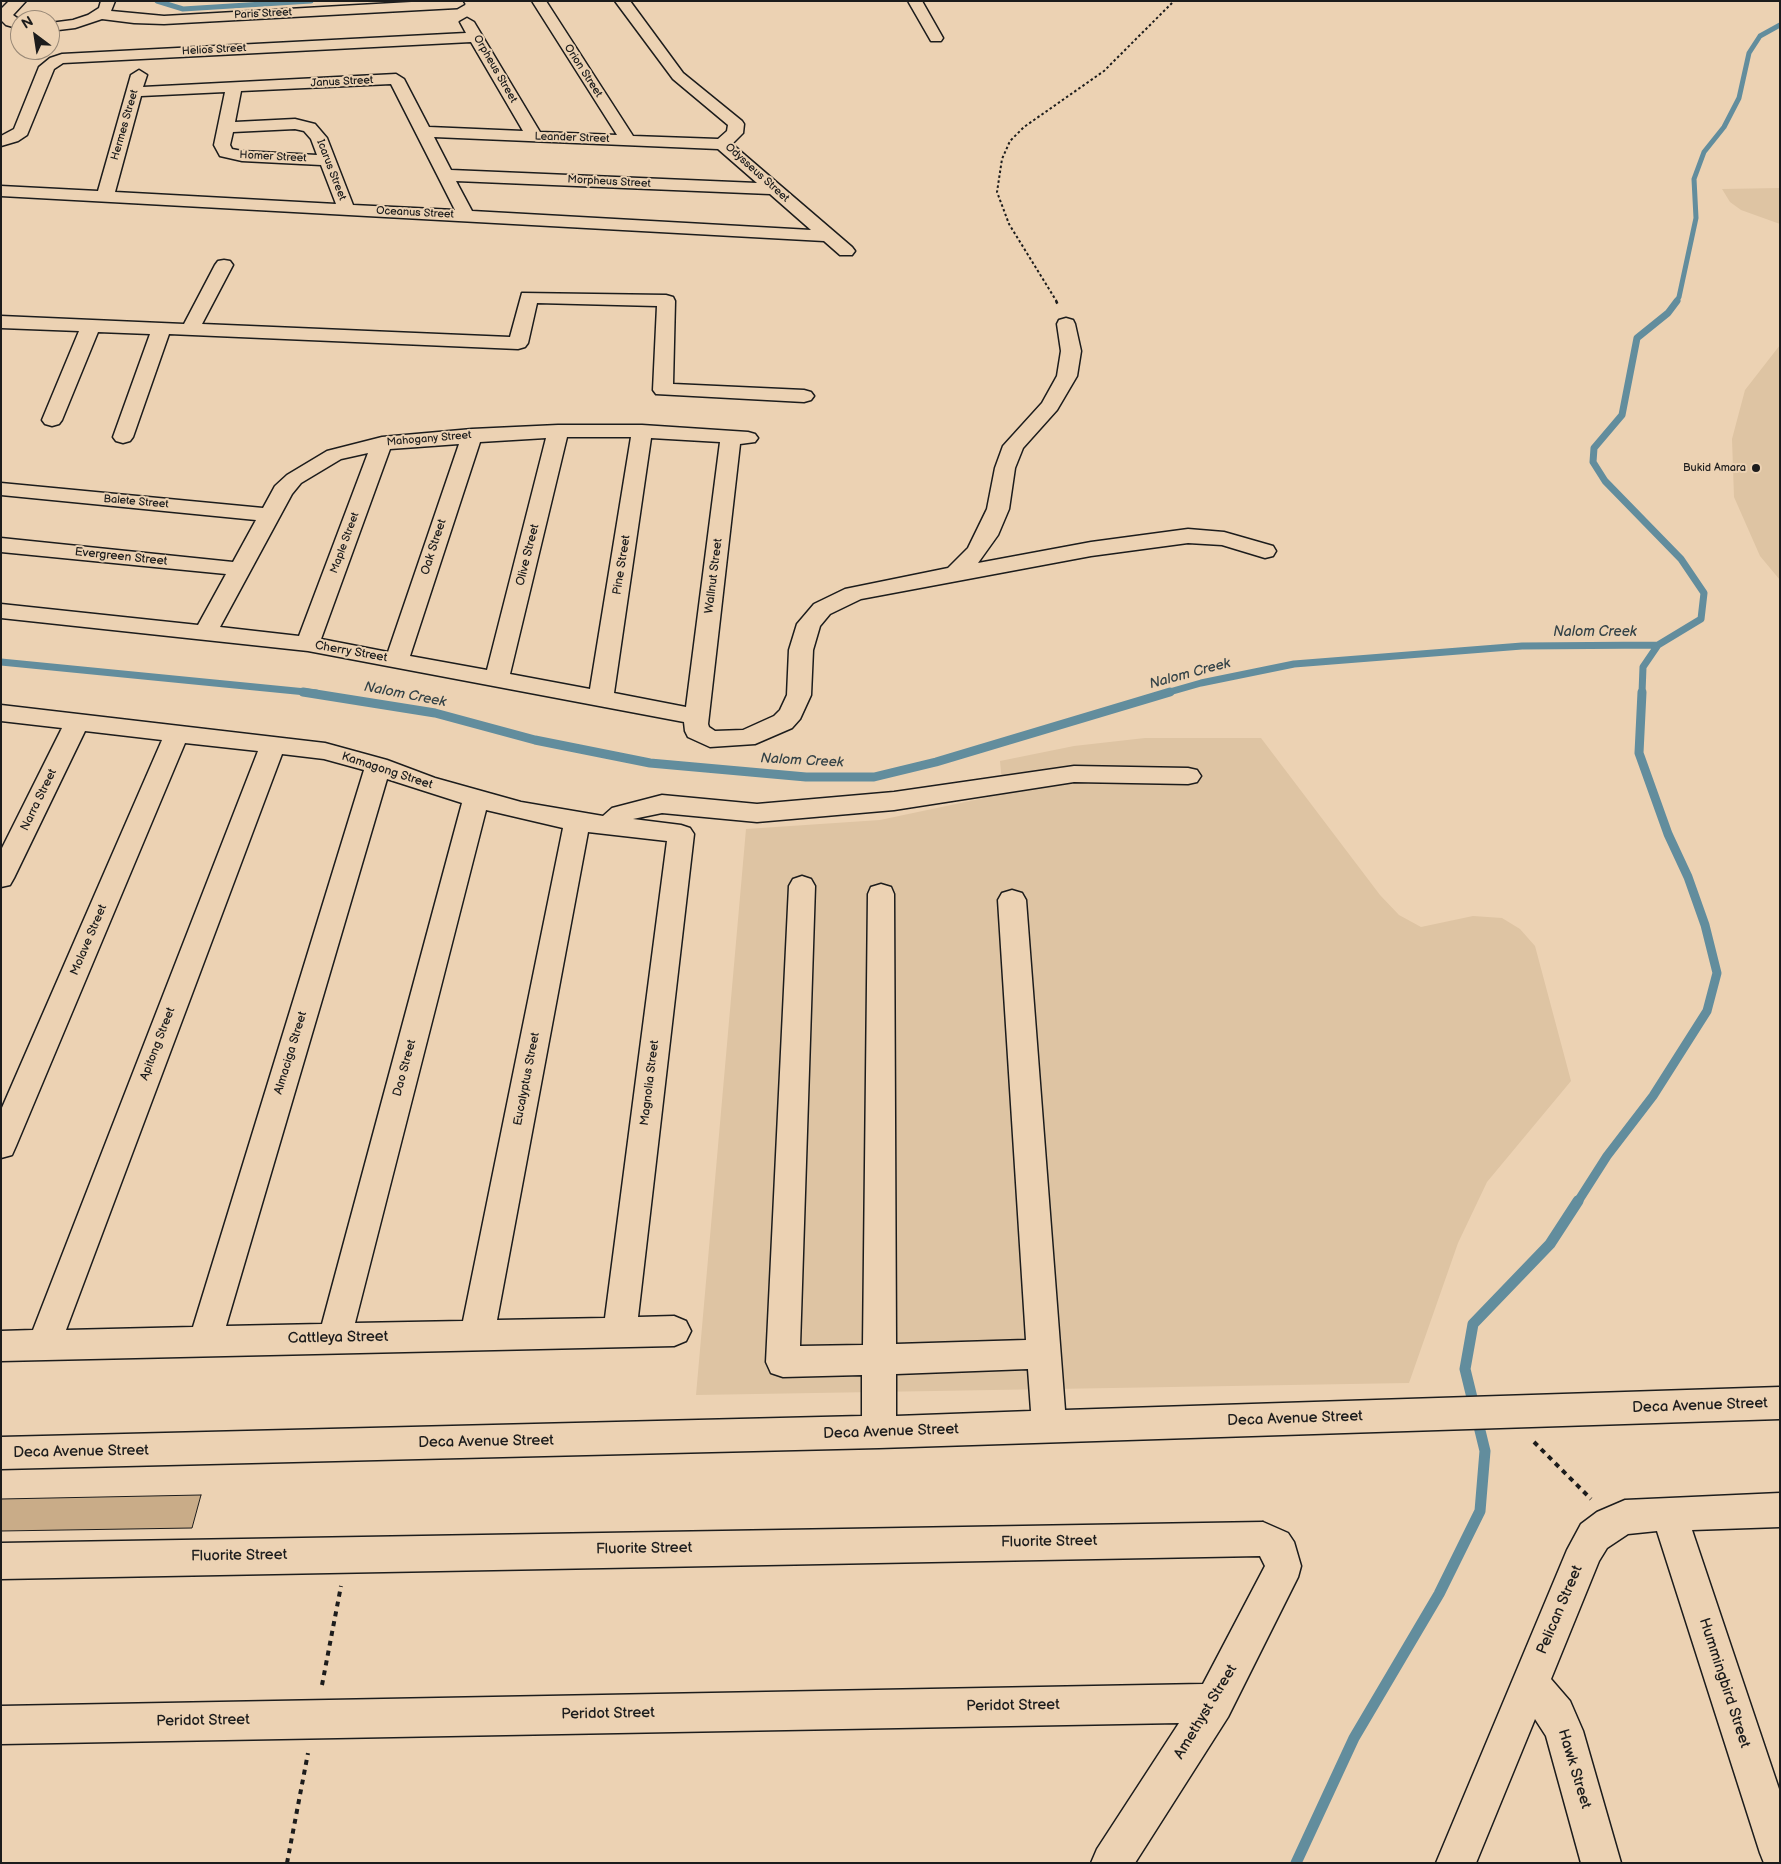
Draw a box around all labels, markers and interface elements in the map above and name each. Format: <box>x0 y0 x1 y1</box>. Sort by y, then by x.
street label: Paris Street <box>234 6 292 22</box>
north arrow <box>10 10 60 60</box>
text: N <box>19 13 36 33</box>
street label: Orpheus Street <box>470 33 520 105</box>
street label: Helios Street <box>181 42 247 58</box>
street label: Orion Street <box>561 42 605 100</box>
street label: Janus Street <box>310 74 374 90</box>
street label: Hermes Street <box>109 88 141 162</box>
street label: Leander Street <box>534 130 610 146</box>
street label: Icarus Street <box>313 138 349 202</box>
street label: Odysseus Street <box>722 141 792 205</box>
street label: Homer Street <box>239 149 307 165</box>
street label: Morpheus Street <box>567 173 651 191</box>
street label: Oceanus Street <box>376 204 454 222</box>
street label: Mahogany Street <box>386 429 472 449</box>
place label: Bukid Amara <box>1683 461 1746 475</box>
marker: Bukid Amara <box>1750 462 1762 474</box>
street label: Balete Street <box>103 493 169 511</box>
street label: Maple Street <box>328 511 362 575</box>
street label: Oak Street <box>418 517 450 577</box>
street label: Olive Street <box>513 523 543 587</box>
street label: Pine Street <box>610 534 634 596</box>
street label: Wallnut Street <box>702 538 726 614</box>
street label: Evergreen Street <box>74 545 168 569</box>
water label: Nalom Creek <box>1553 624 1637 640</box>
street label: Cherry Street <box>314 639 388 665</box>
water label: Nalom Creek <box>1148 655 1232 693</box>
water label: Nalom Creek <box>363 679 447 711</box>
street label: Kamagong Street <box>340 750 434 792</box>
water label: Nalom Creek <box>760 750 844 772</box>
street label: Narra Street <box>18 767 60 833</box>
street label: Molave Street <box>68 902 110 978</box>
street label: Apitong Street <box>137 1005 179 1083</box>
street label: Almaciga Street <box>272 1010 310 1096</box>
street label: Eucalyptus Street <box>511 1031 543 1127</box>
street label: Dao Street <box>390 1038 420 1098</box>
street label: Magnolia Street <box>638 1039 662 1127</box>
street label: Cattleya Street <box>288 1328 388 1348</box>
street label: Deca Avenue Street <box>1632 1395 1768 1417</box>
street label: Deca Avenue Street <box>1227 1408 1363 1430</box>
street label: Deca Avenue Street <box>823 1421 959 1443</box>
street label: Deca Avenue Street <box>418 1432 554 1452</box>
street label: Deca Avenue Street <box>13 1442 149 1462</box>
street label: Fluorite Street <box>1001 1532 1097 1552</box>
street label: Fluorite Street <box>596 1539 692 1559</box>
street label: Fluorite Street <box>191 1546 287 1566</box>
street label: Pelican Street <box>1533 1563 1587 1657</box>
street label: Hummingbird Street <box>1694 1616 1754 1750</box>
street label: Amethyst Street <box>1171 1661 1241 1763</box>
street label: Peridot Street <box>966 1696 1060 1716</box>
street label: Peridot Street <box>561 1704 655 1724</box>
street label: Peridot Street <box>156 1711 250 1731</box>
street label: Hawk Street <box>1553 1727 1595 1811</box>

